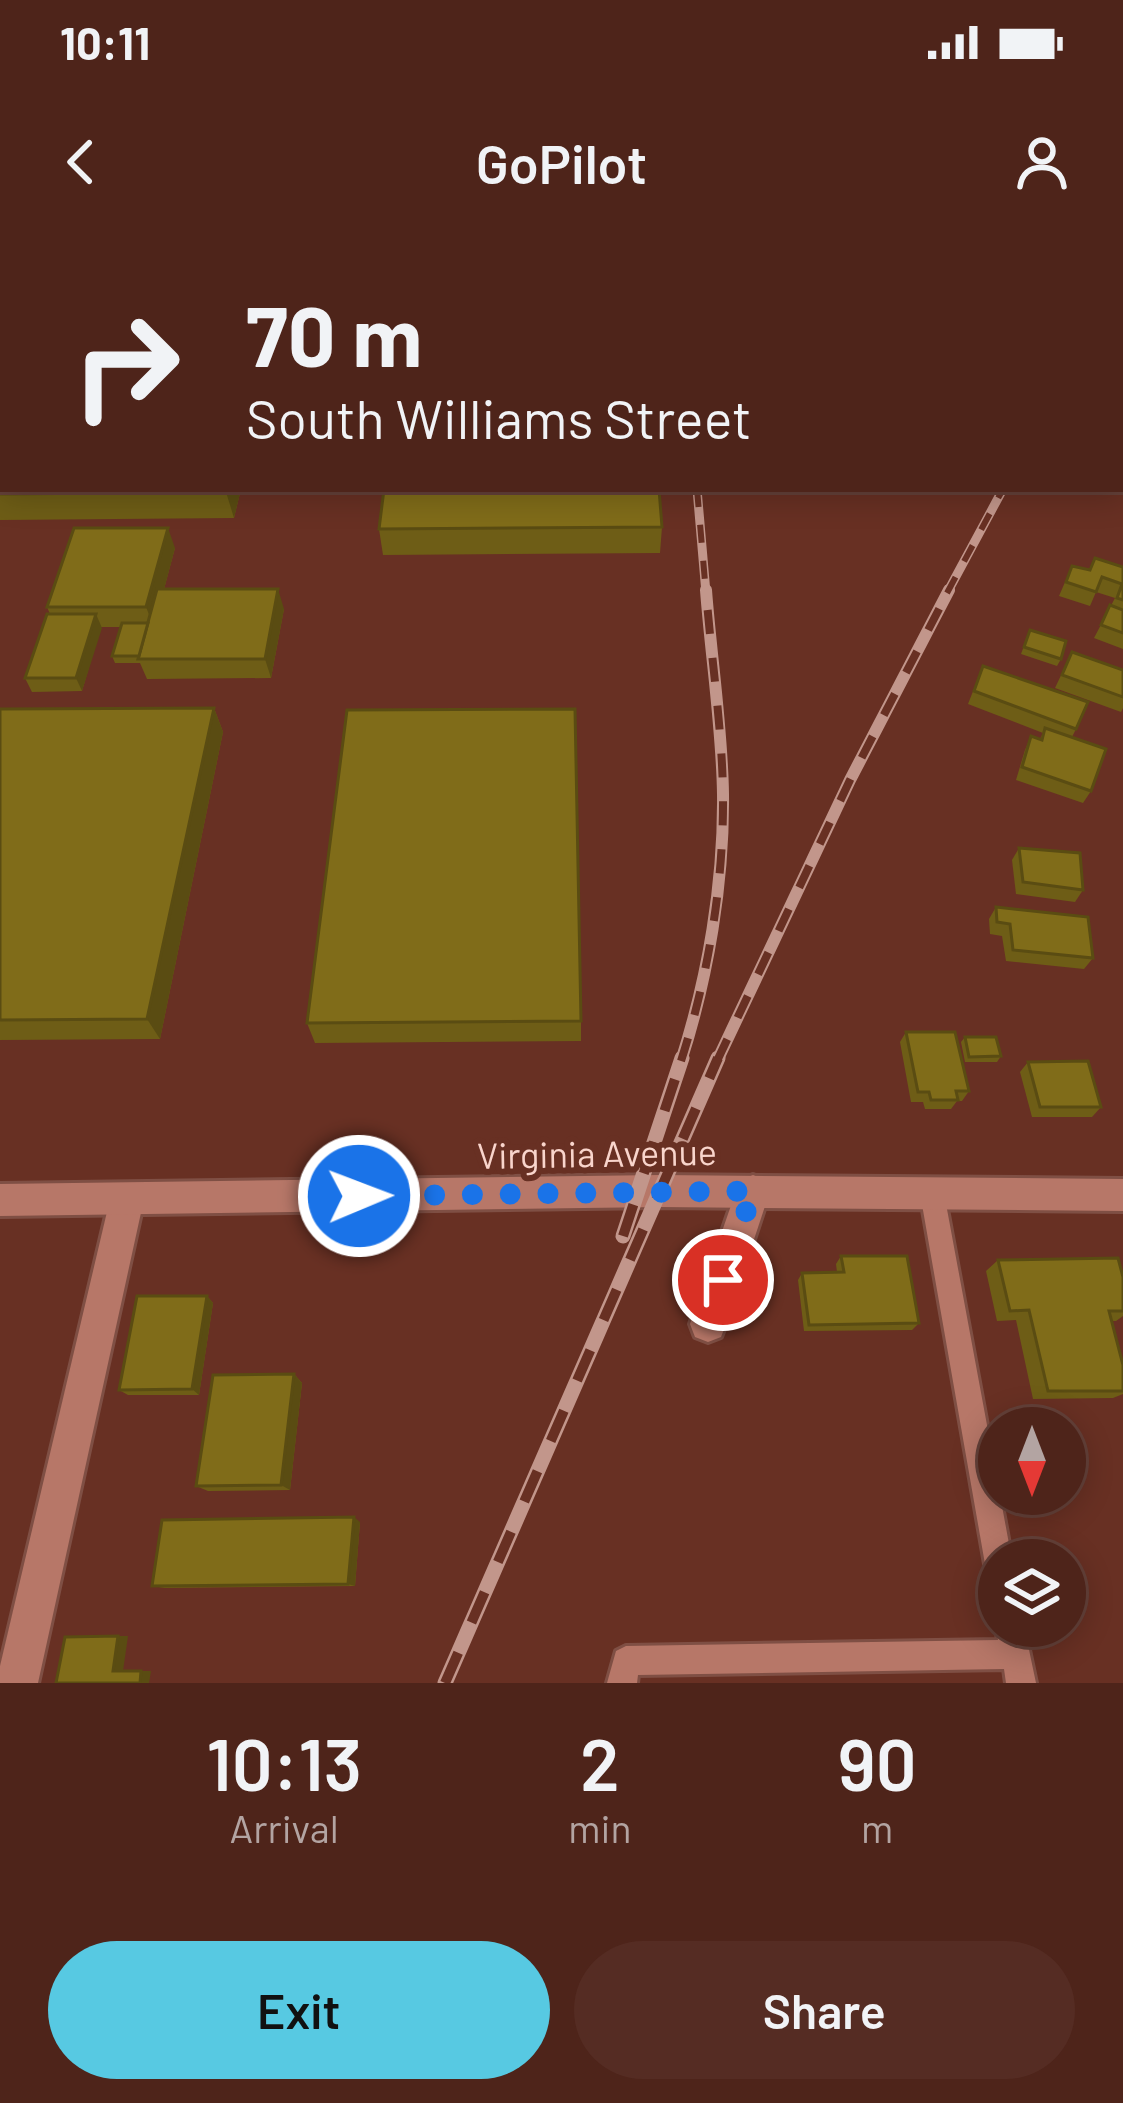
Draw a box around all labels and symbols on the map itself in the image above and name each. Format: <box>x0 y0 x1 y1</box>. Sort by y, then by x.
street label: Virginia Avenue <box>477 1129 717 1176</box>
position arrow <box>296 1133 422 1259</box>
pin <box>672 1229 774 1331</box>
north arrow <box>978 1407 1086 1515</box>

